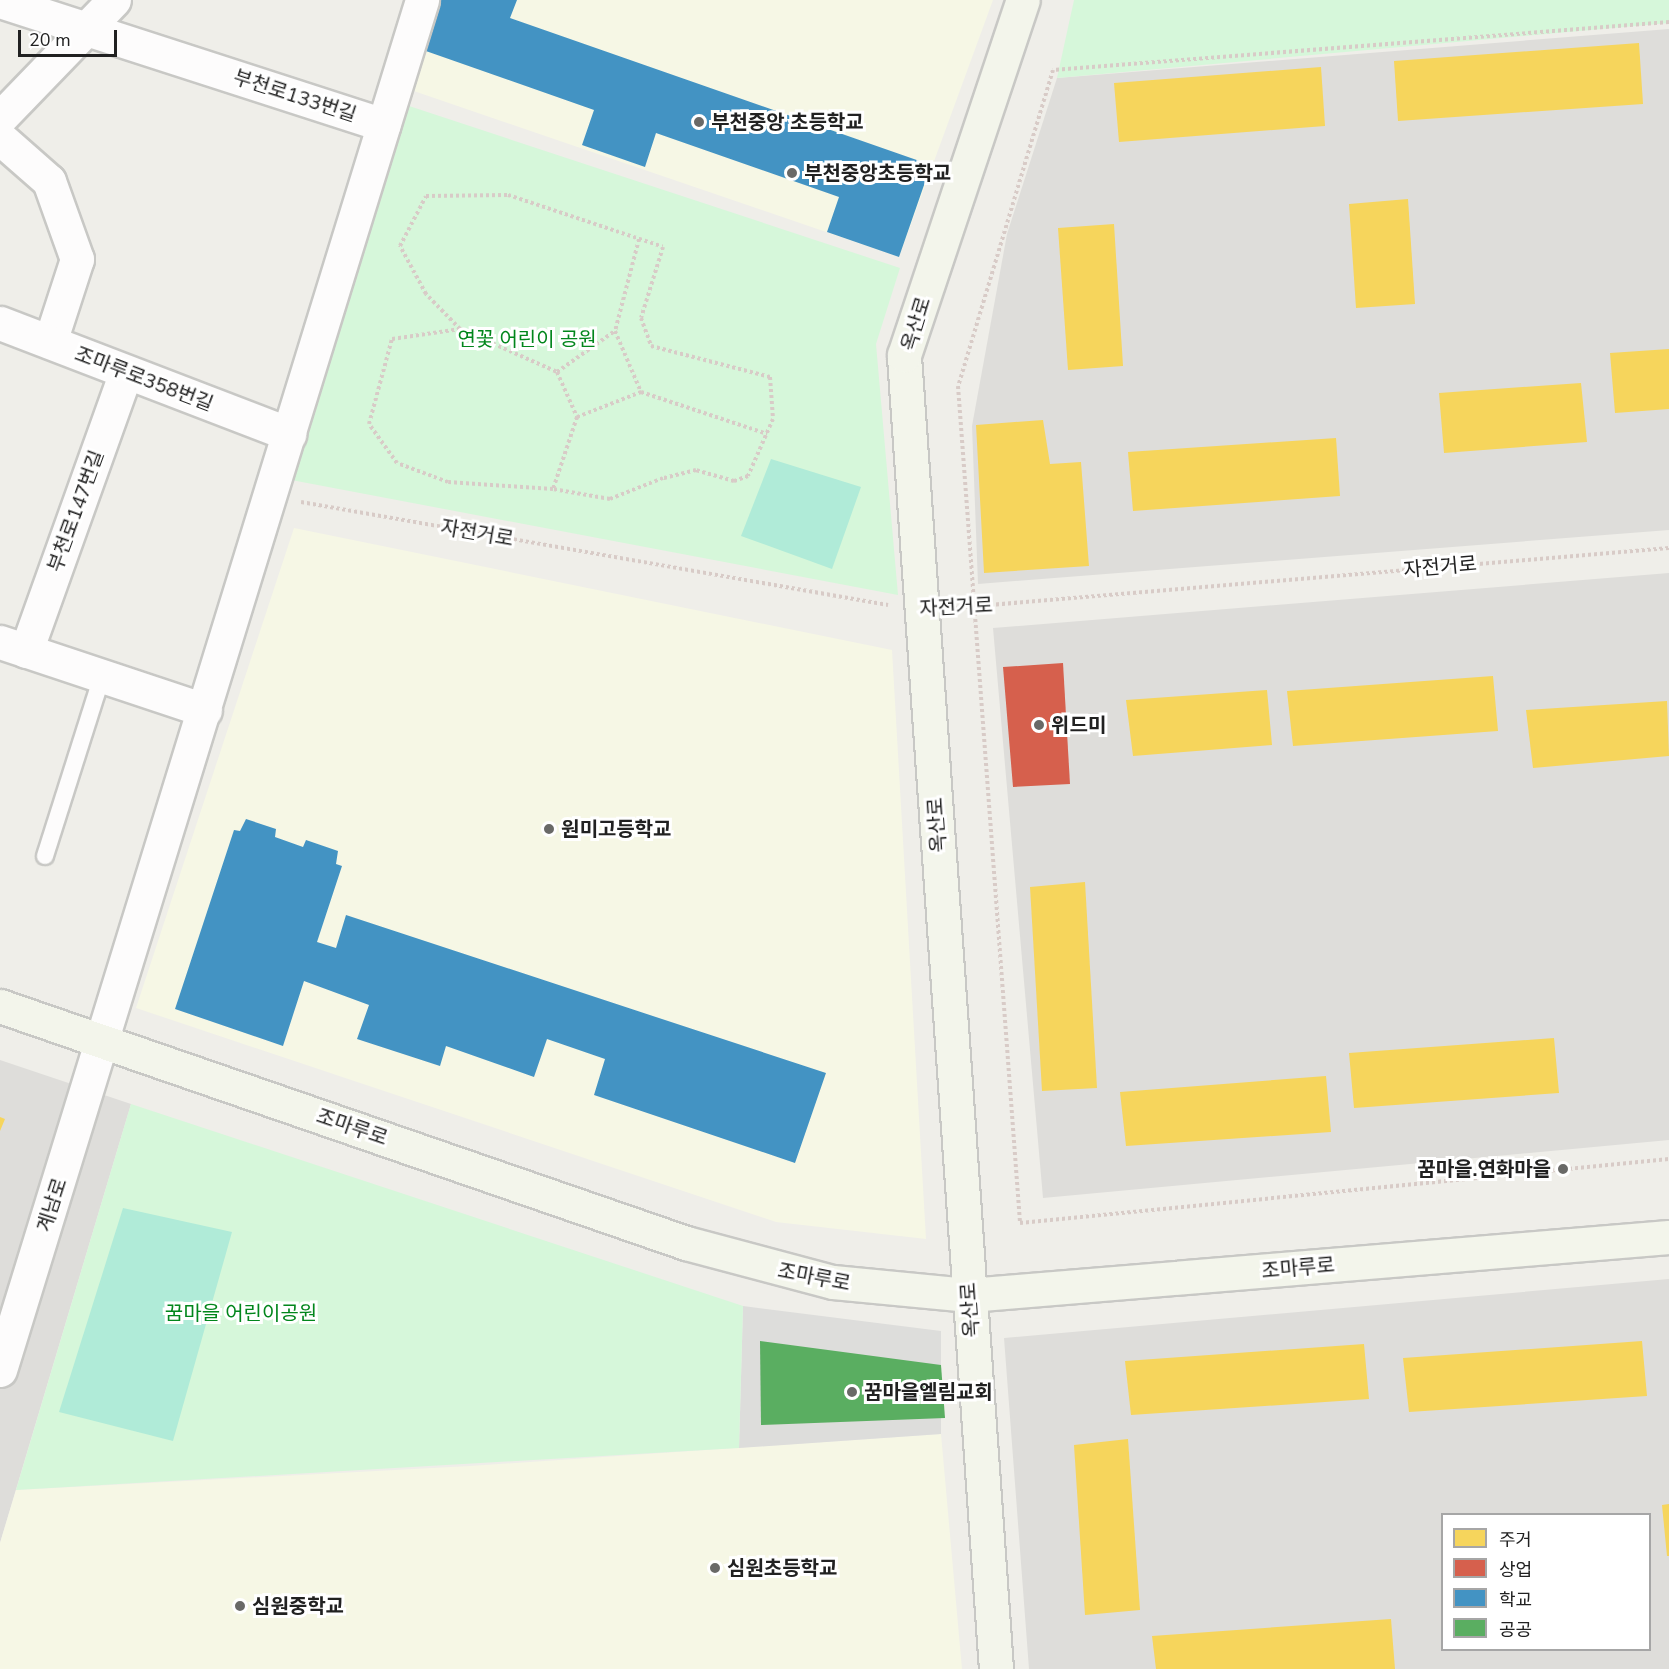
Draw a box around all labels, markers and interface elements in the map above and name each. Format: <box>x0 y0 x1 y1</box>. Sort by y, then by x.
scale bar <box>21 18 120 56</box>
text: 20 m <box>29 28 71 52</box>
street label: 부천로133번길 <box>230 65 360 127</box>
place label: 부천중앙 초등학교 <box>711 110 864 134</box>
marker: 부천중앙 초등학교 <box>692 115 706 129</box>
place label: 부천중앙초등학교 <box>804 161 951 185</box>
marker: 부천중앙초등학교 <box>785 166 799 180</box>
street label: 옥산로 <box>896 294 936 354</box>
park label: 연꽃 어린이 공원 <box>457 327 597 351</box>
street label: 조마루로358번길 <box>71 342 217 416</box>
street label: 부천로147번길 <box>43 447 109 575</box>
street label: 자전거로 <box>439 515 515 551</box>
street label: 자전거로 <box>1402 552 1478 582</box>
street label: 자전거로 <box>919 593 993 621</box>
place label: 위드미 <box>1051 713 1106 737</box>
marker: 위드미 <box>1032 718 1046 732</box>
street label: 옥산로 <box>923 797 951 853</box>
place label: 원미고등학교 <box>561 817 671 841</box>
marker: 원미고등학교 <box>542 822 556 836</box>
street label: 조마루로 <box>313 1104 391 1150</box>
place label: 꿈마을.연화마을 <box>1417 1157 1551 1181</box>
marker: 꿈마을.연화마을 <box>1556 1162 1570 1176</box>
street label: 계남로 <box>32 1175 72 1235</box>
street label: 조마루로 <box>1260 1253 1336 1283</box>
street label: 조마루로 <box>776 1258 852 1296</box>
street label: 옥산로 <box>956 1282 984 1338</box>
park label: 꿈마을 어린이공원 <box>165 1301 317 1325</box>
place label: 꿈마을엘림교회 <box>864 1380 993 1404</box>
marker: 꿈마을엘림교회 <box>845 1385 859 1399</box>
legend <box>1441 1513 1651 1651</box>
text: 주거 <box>1499 1528 1532 1552</box>
place label: 심원초등학교 <box>727 1556 837 1580</box>
text: 상업 <box>1499 1558 1532 1582</box>
marker: 심원초등학교 <box>708 1561 722 1575</box>
text: 학교 <box>1499 1588 1532 1612</box>
place label: 심원중학교 <box>252 1594 344 1618</box>
marker: 심원중학교 <box>233 1599 247 1613</box>
text: 공공 <box>1499 1618 1532 1642</box>

